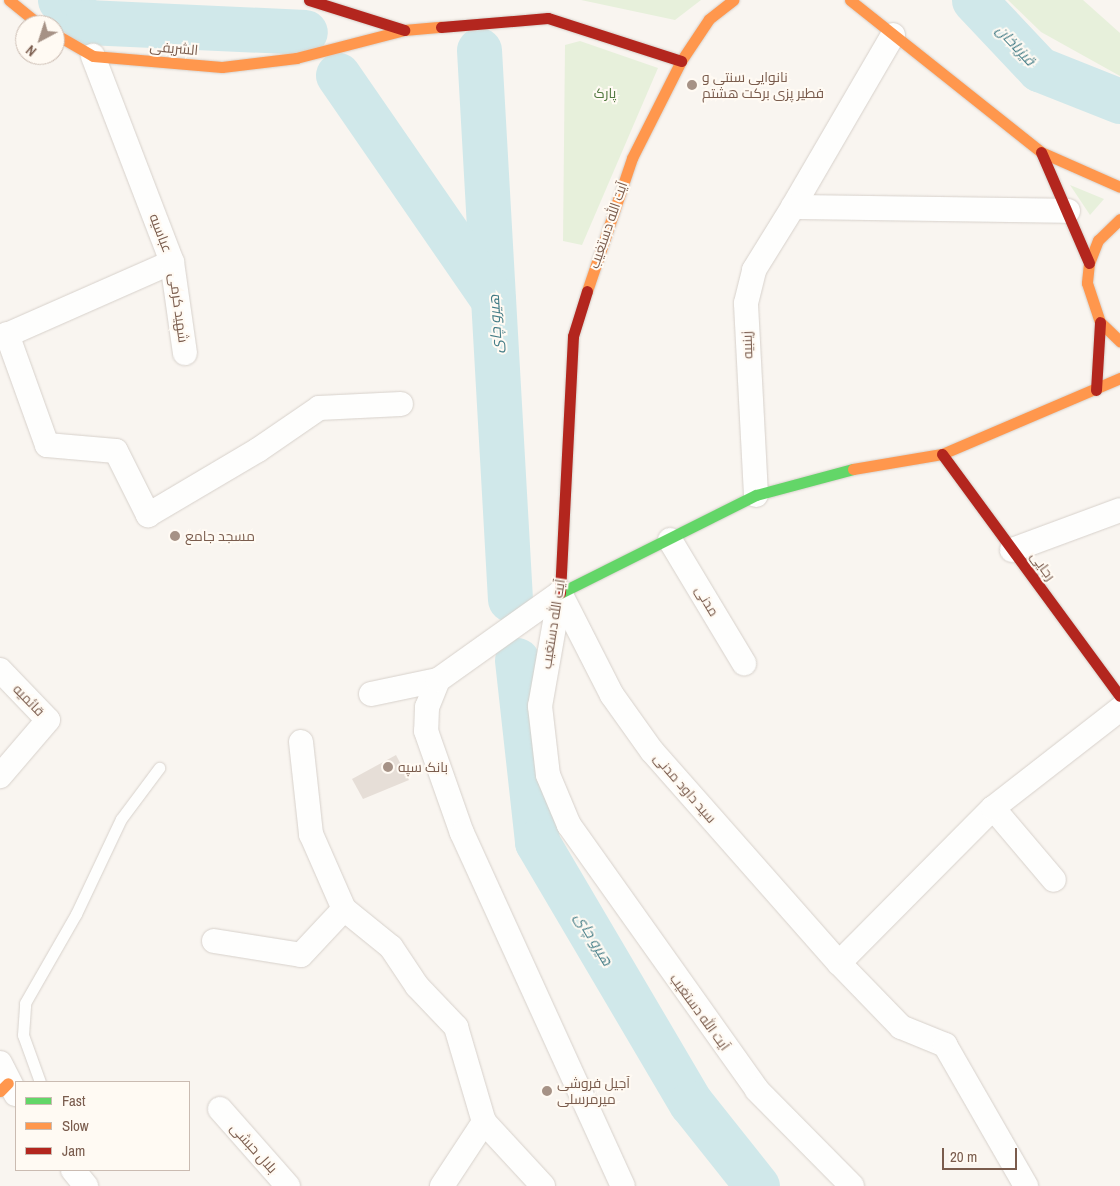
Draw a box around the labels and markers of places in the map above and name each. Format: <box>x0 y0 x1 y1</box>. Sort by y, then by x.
place label: نانوایی سنتی و فطیر پزی برکت هشتم <box>702 69 824 102</box>
marker: نانوایی سنتی و فطیر پزی برکت هشتم <box>686 79 698 91</box>
place label: مسجد جامع <box>185 528 255 544</box>
marker: مسجد جامع <box>169 530 181 542</box>
place label: بانک سپه <box>398 759 448 775</box>
marker: بانک سپه <box>382 761 394 773</box>
place label: آجیل فروشی میرمرسلی <box>557 1075 630 1108</box>
marker: آجیل فروشی میرمرسلی <box>541 1085 553 1097</box>

